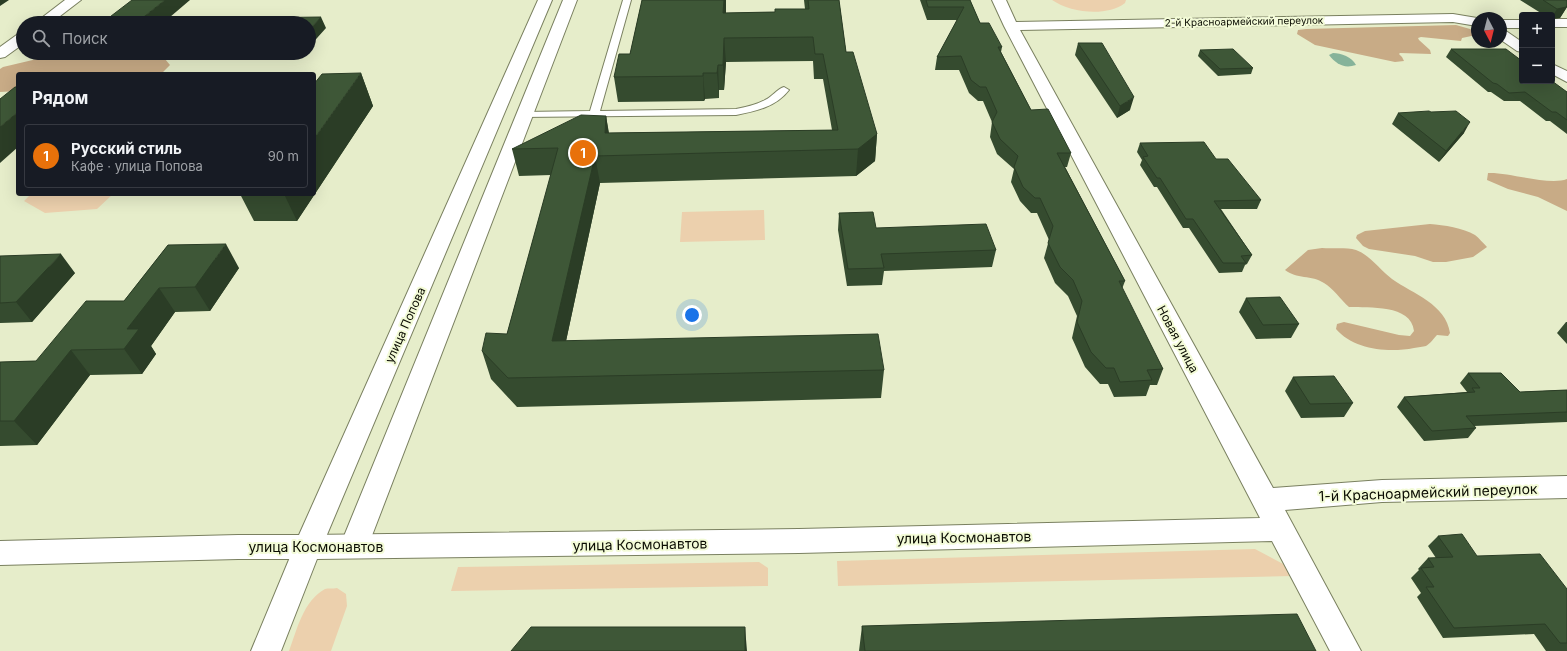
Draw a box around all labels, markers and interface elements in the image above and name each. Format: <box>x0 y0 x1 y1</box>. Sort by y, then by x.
north arrow <box>1471 12 1507 48</box>
map controls <box>1519 12 1555 84</box>
button: + <box>1519 12 1555 48</box>
street label: 2-й Красноармейский переулок <box>1165 14 1324 28</box>
search box <box>16 16 316 60</box>
icon: search <box>30 27 52 49</box>
text: Поиск <box>62 29 108 48</box>
button: − <box>1519 48 1555 84</box>
text: Рядом <box>32 88 88 108</box>
pin: 1 <box>570 138 596 168</box>
text: Русский стиль <box>71 139 182 158</box>
text: 1 <box>43 148 49 164</box>
text: 90 m <box>268 148 299 164</box>
text: Кафе · улица Попова <box>71 158 203 174</box>
street label: улица Попова <box>382 285 428 365</box>
street label: Новая улица <box>1154 303 1202 375</box>
your location <box>682 305 702 325</box>
street label: 1-й Красноармейский переулок <box>1318 480 1538 504</box>
street label: улица Космонавтов <box>896 527 1032 547</box>
street label: улица Космонавтов <box>572 534 708 554</box>
street label: улица Космонавтов <box>249 538 383 555</box>

